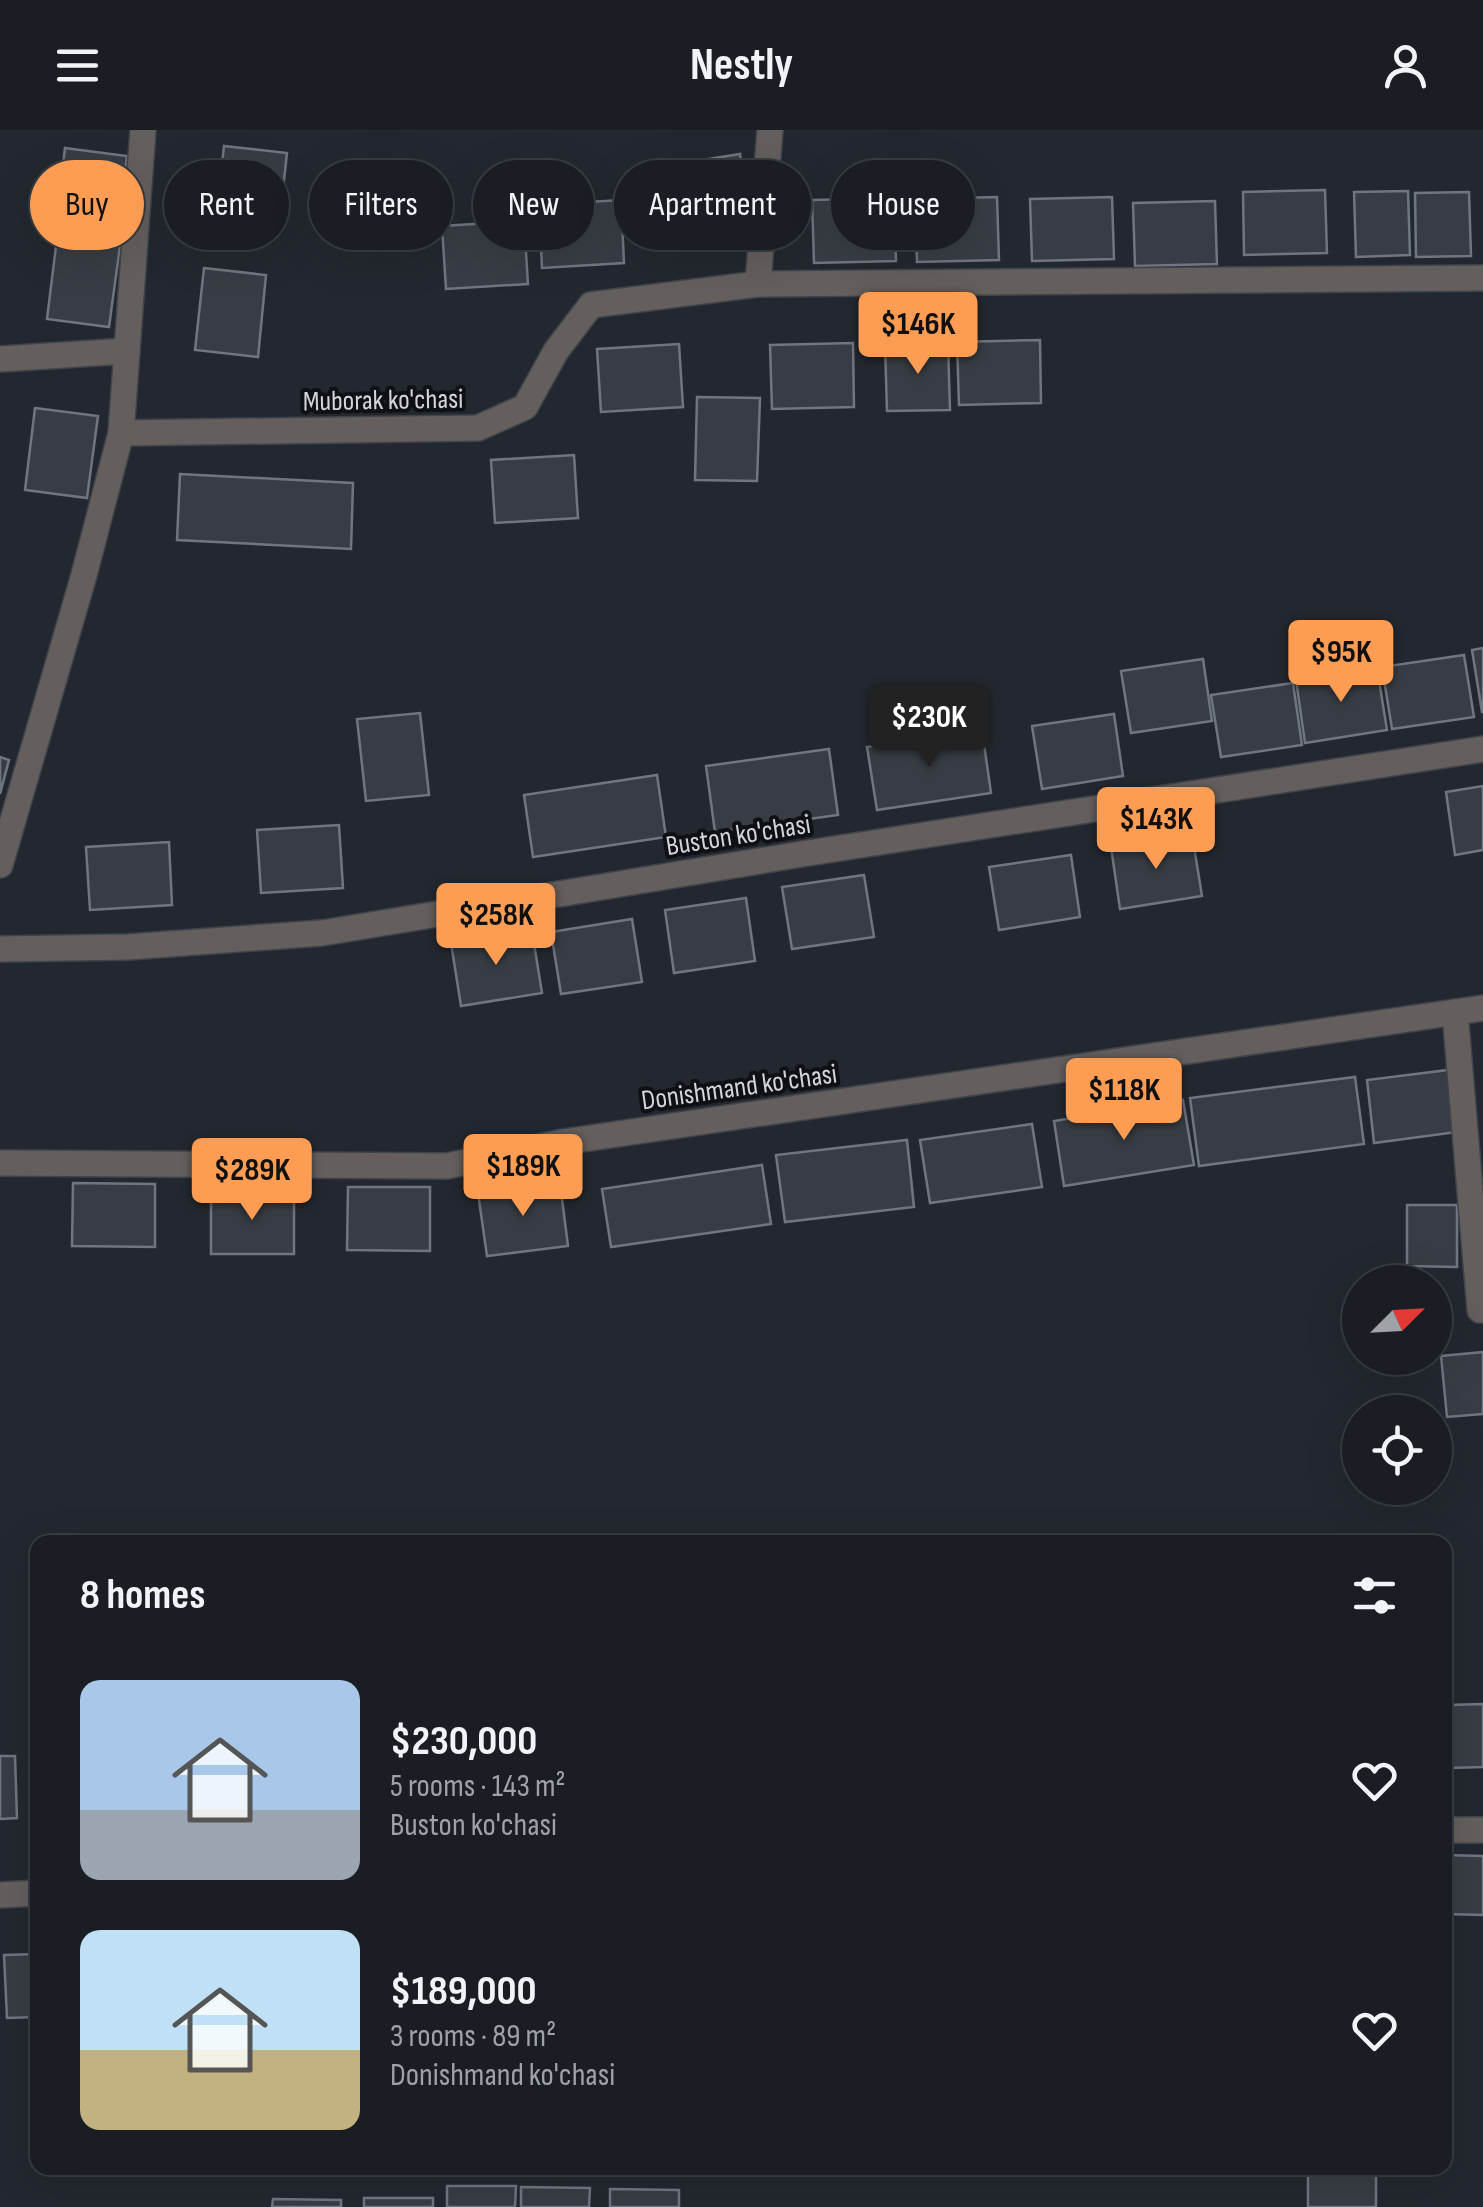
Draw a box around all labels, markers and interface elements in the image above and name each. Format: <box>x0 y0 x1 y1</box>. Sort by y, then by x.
icon: menu <box>50 38 105 93</box>
text: Nestly <box>690 38 793 93</box>
icon: person <box>1378 38 1433 93</box>
chip: Buy <box>30 160 144 250</box>
chip: Rent <box>164 160 289 250</box>
chip: Filters <box>309 160 453 250</box>
chip: New <box>473 160 594 250</box>
chip: Apartment <box>614 160 811 250</box>
chip: House <box>831 160 975 250</box>
pin: $146K <box>848 292 988 377</box>
text: $146K <box>881 305 955 344</box>
street label: Muborak ko'chasi <box>302 383 464 418</box>
pin: $95K <box>1282 620 1400 705</box>
text: $95K <box>1310 633 1372 672</box>
pin: $230K <box>859 685 999 770</box>
text: $230K <box>891 698 967 737</box>
pin: $143K <box>1086 787 1226 872</box>
text: $143K <box>1119 800 1193 839</box>
street label: Buston ko'chasi <box>664 808 813 863</box>
pin: $258K <box>426 883 566 968</box>
text: $258K <box>458 896 534 935</box>
street label: Donishmand ko'chasi <box>639 1057 839 1118</box>
pin: $118K <box>1054 1058 1194 1143</box>
text: $118K <box>1088 1071 1160 1110</box>
pin: $189K <box>453 1134 593 1219</box>
pin: $289K <box>182 1138 322 1223</box>
text: $189K <box>486 1147 560 1186</box>
text: $289K <box>214 1151 290 1190</box>
north arrow <box>1342 1265 1452 1375</box>
map controls <box>1342 1265 1452 1505</box>
button: locate <box>1342 1395 1452 1505</box>
icon: filters <box>1347 1568 1402 1623</box>
text: 8 homes <box>80 1570 205 1621</box>
text: $230,000 <box>390 1716 537 1767</box>
icon: home <box>160 1720 280 1840</box>
icon: heart <box>1347 1753 1402 1808</box>
text: 5 rooms · 143 m² <box>390 1767 565 1806</box>
text: Buston ko'chasi <box>390 1806 557 1845</box>
text: $189,000 <box>390 1966 536 2017</box>
icon: home <box>160 1970 280 2090</box>
icon: heart <box>1347 2003 1402 2058</box>
text: 3 rooms · 89 m² <box>390 2017 556 2056</box>
text: Donishmand ko'chasi <box>390 2056 615 2095</box>

